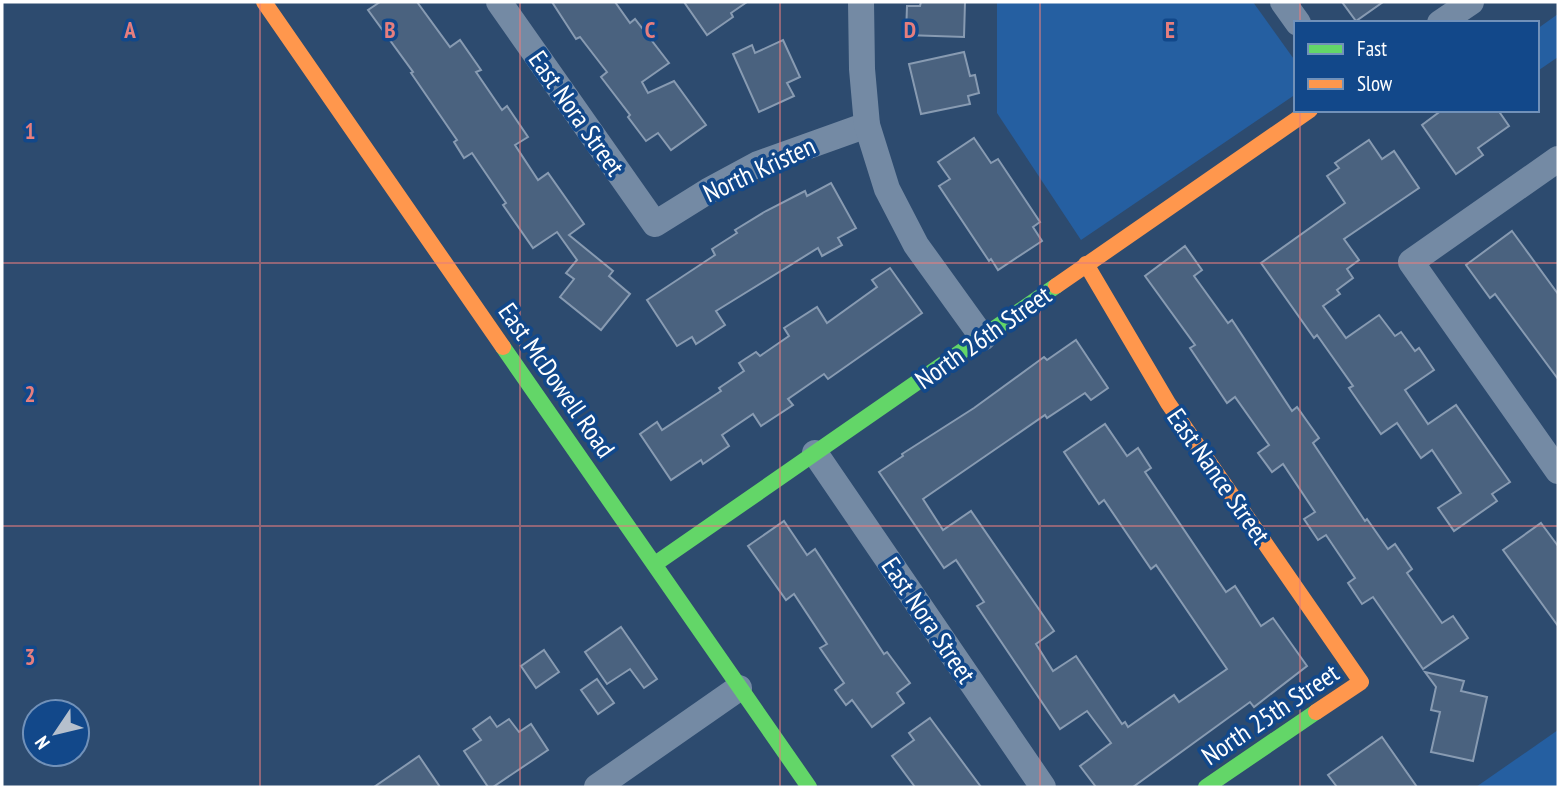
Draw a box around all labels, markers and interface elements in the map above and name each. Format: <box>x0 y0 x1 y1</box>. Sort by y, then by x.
text: A <box>123 15 136 44</box>
text: B <box>384 15 396 44</box>
text: C <box>645 15 656 44</box>
text: D <box>904 15 916 44</box>
text: E <box>1165 15 1175 44</box>
legend <box>1294 21 1539 112</box>
text: Fast <box>1357 35 1387 62</box>
street label: East Nora Street <box>522 44 632 182</box>
text: Slow <box>1357 70 1393 97</box>
text: 1 <box>25 116 36 145</box>
street label: North Kristen <box>698 129 820 209</box>
street label: North 26th Street <box>909 278 1057 396</box>
street label: East McDowell Road <box>491 296 623 464</box>
text: 2 <box>25 379 36 408</box>
street label: East Nance Street <box>1160 402 1278 550</box>
street label: East Nora Street <box>875 551 983 689</box>
text: 3 <box>25 642 36 671</box>
street label: North 25th Street <box>1195 656 1345 772</box>
north arrow <box>21 698 91 768</box>
text: N <box>29 732 55 754</box>

